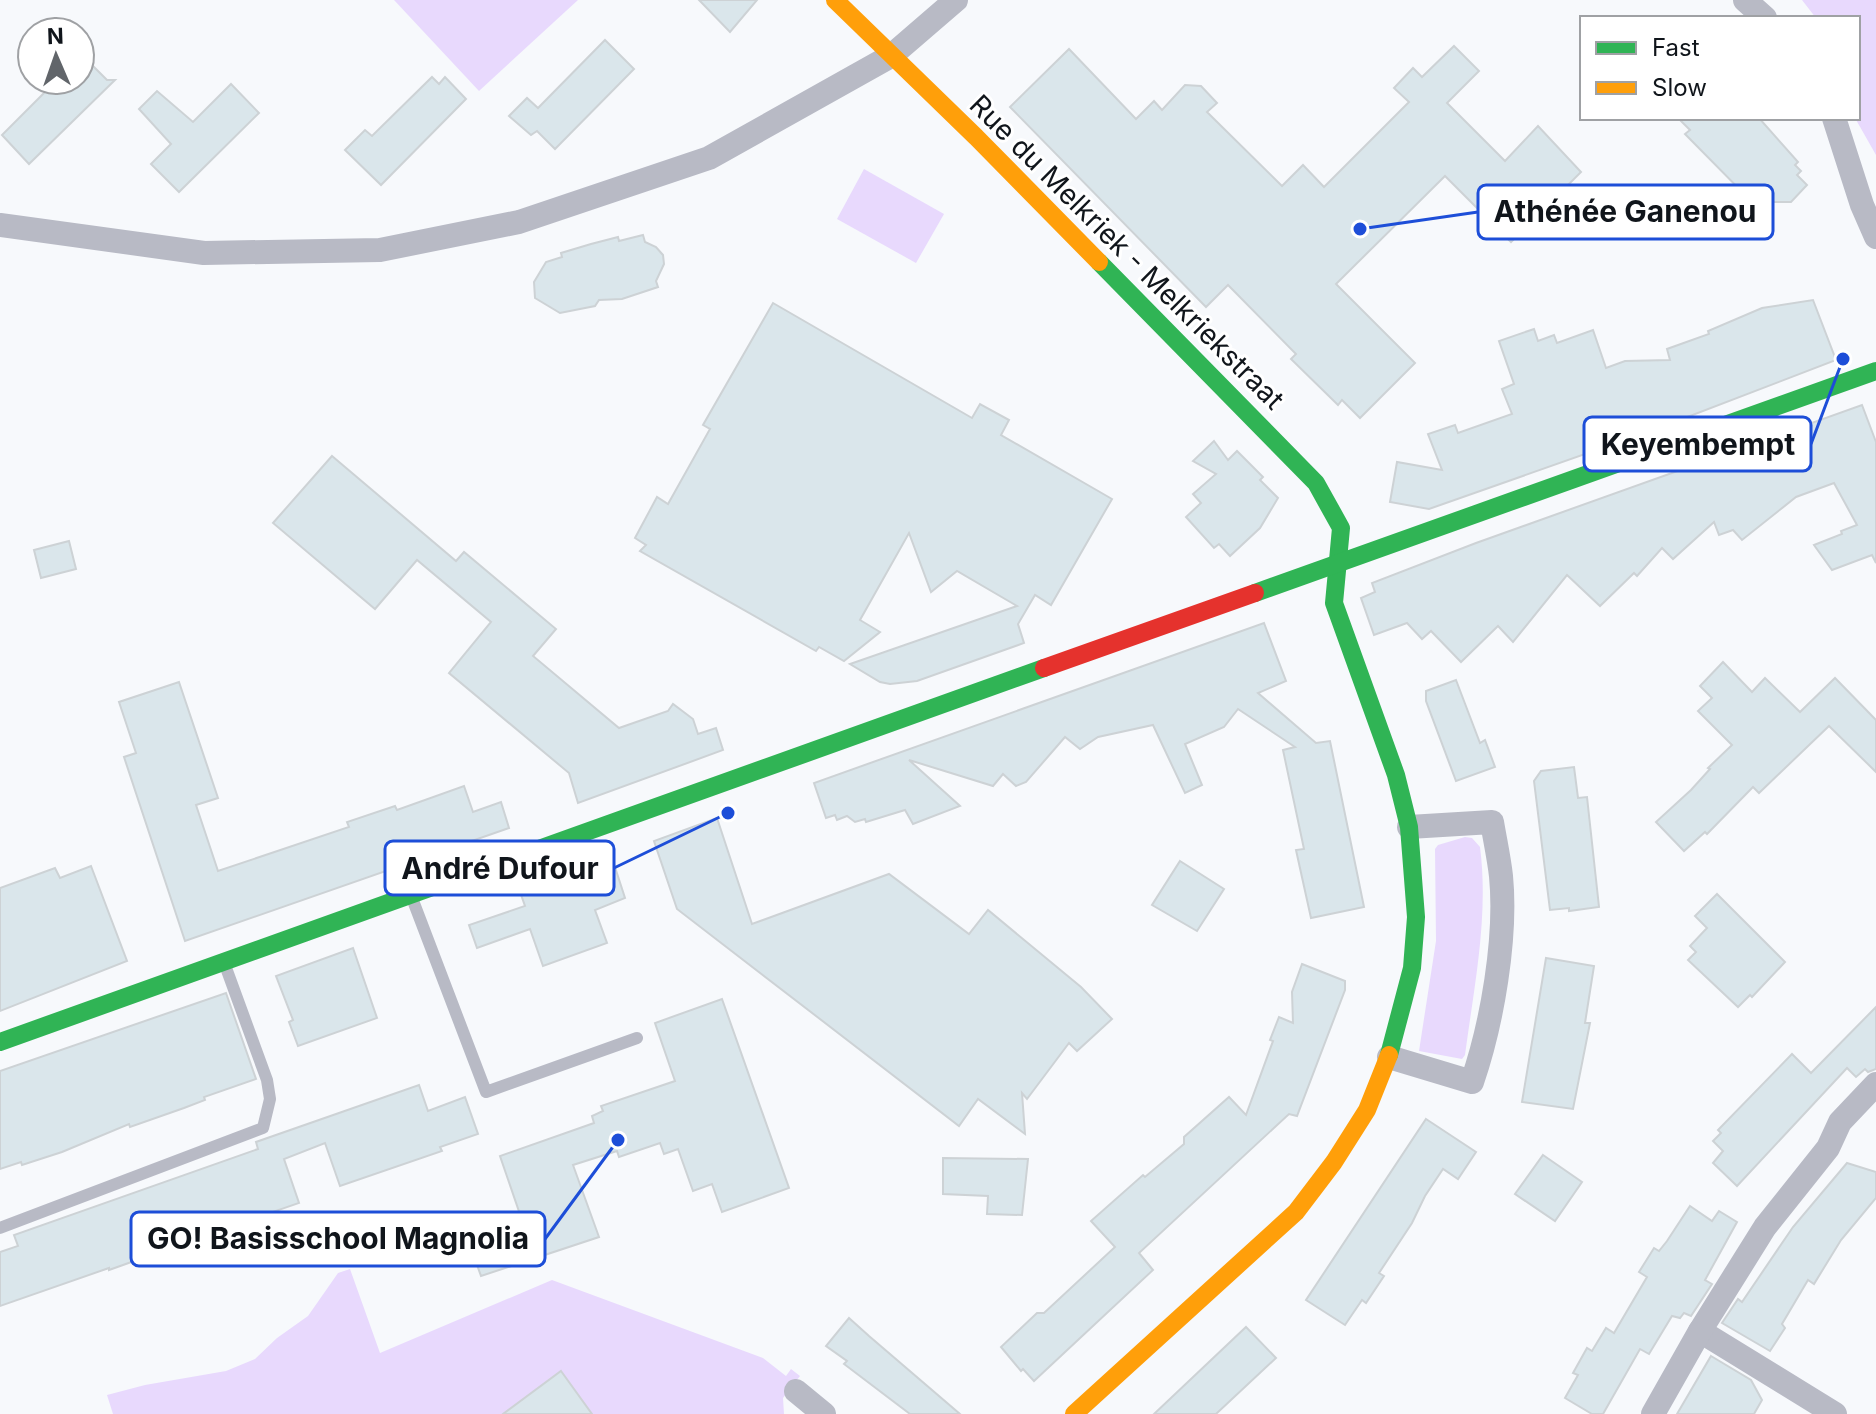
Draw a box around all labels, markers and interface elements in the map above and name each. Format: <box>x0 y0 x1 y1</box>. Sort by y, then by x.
north arrow <box>16 16 96 96</box>
legend <box>1580 16 1860 120</box>
text: N <box>46 23 64 49</box>
text: Fast <box>1652 33 1700 62</box>
text: Slow <box>1652 73 1707 102</box>
street label: Rue du Melkriek - Melkriekstraat <box>963 88 1291 416</box>
callout: Athénée Ganenou <box>1478 185 1773 239</box>
text: Athénée Ganenou <box>1494 193 1756 229</box>
callout: Keyembempt <box>1584 417 1811 471</box>
text: Keyembempt <box>1601 426 1795 462</box>
callout: André Dufour <box>385 841 614 895</box>
text: André Dufour <box>401 850 599 886</box>
callout: GO! Basisschool Magnolia <box>131 1212 545 1266</box>
text: GO! Basisschool Magnolia <box>147 1220 529 1256</box>

